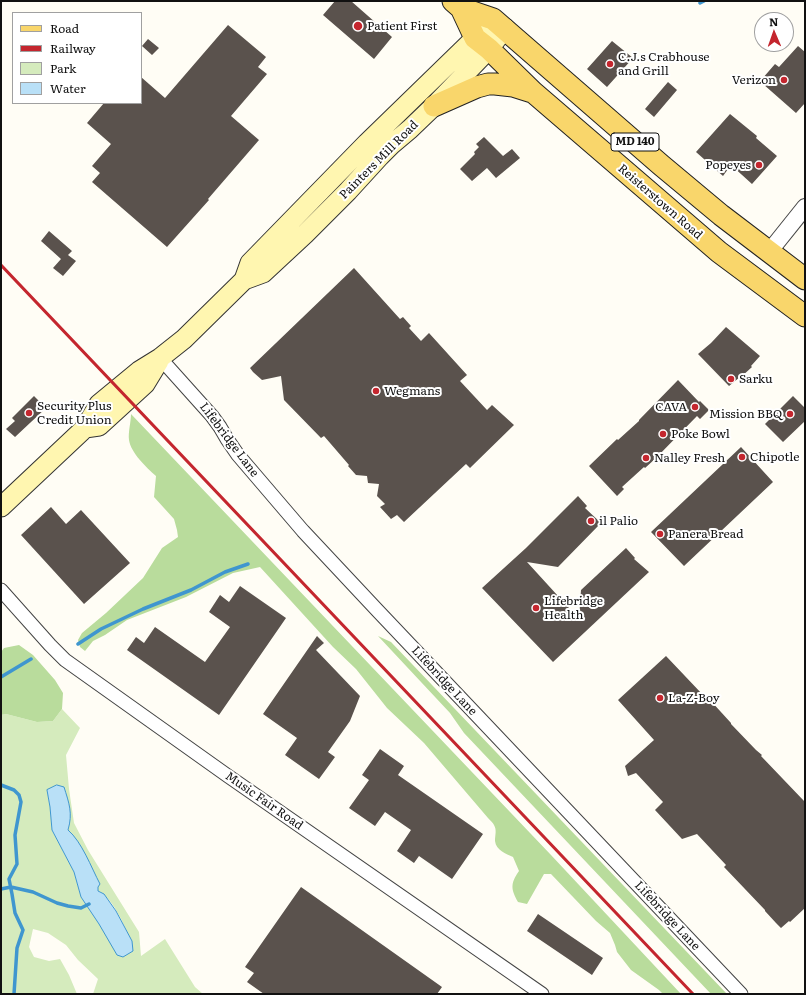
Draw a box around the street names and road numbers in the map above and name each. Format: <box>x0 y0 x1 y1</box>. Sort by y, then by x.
street label: Painters Mill Road <box>337 118 421 202</box>
road number: MD 140 <box>611 133 659 151</box>
street label: Reisterstown Road <box>615 161 705 243</box>
street label: Lifebridge Lane <box>196 400 262 480</box>
street label: Lifebridge Lane <box>408 643 480 719</box>
street label: Music Fair Road <box>222 769 306 833</box>
street label: Lifebridge Lane <box>631 878 703 954</box>

